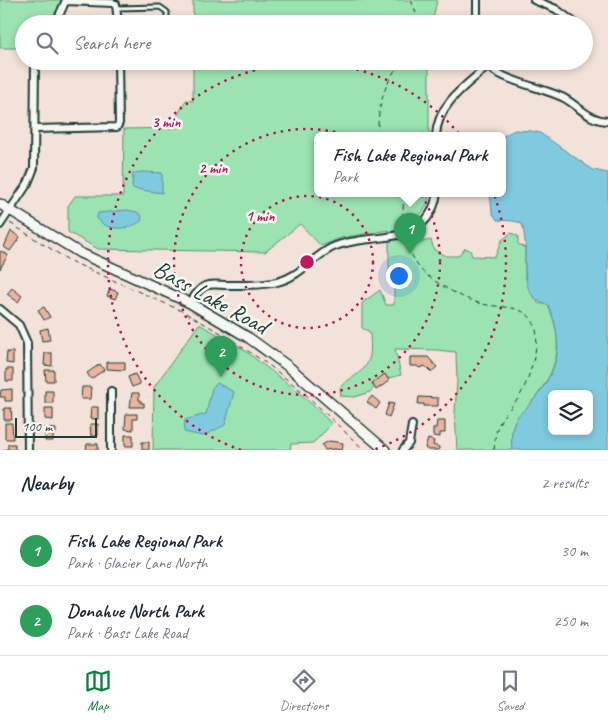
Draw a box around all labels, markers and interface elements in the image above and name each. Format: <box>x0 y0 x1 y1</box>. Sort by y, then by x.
search box <box>15 15 593 70</box>
icon: search <box>33 29 61 57</box>
text: Search here <box>73 31 150 55</box>
text: 3 min <box>152 113 181 132</box>
popup <box>314 132 506 197</box>
text: Fish Lake Regional Park <box>333 143 487 167</box>
text: 2 min <box>199 159 228 178</box>
text: Park <box>333 167 358 187</box>
text: 1 min <box>246 207 275 226</box>
pin: 1 <box>394 213 426 254</box>
street label: Bass Lake Road <box>148 253 277 343</box>
centre of rings <box>298 253 316 271</box>
your location <box>386 263 412 289</box>
pin: 2 <box>205 336 237 377</box>
map controls <box>548 390 593 435</box>
button: layers <box>548 390 593 435</box>
scale bar <box>15 415 98 438</box>
text: 100 m <box>22 418 52 435</box>
text: Nearby <box>20 470 73 496</box>
text: 2 results <box>541 473 588 493</box>
text: Fish Lake Regional Park <box>67 529 222 553</box>
text: 1 <box>32 541 40 561</box>
text: 30 m <box>561 541 588 561</box>
text: Park · Glacier Lane North <box>67 553 207 573</box>
text: Donahue North Park <box>67 599 204 623</box>
text: 2 <box>32 611 40 631</box>
text: 250 m <box>554 611 588 631</box>
text: Park · Bass Lake Road <box>67 623 188 643</box>
tab: Map <box>84 667 112 714</box>
tab: Directions <box>280 667 328 714</box>
tab: Saved <box>496 667 524 714</box>

